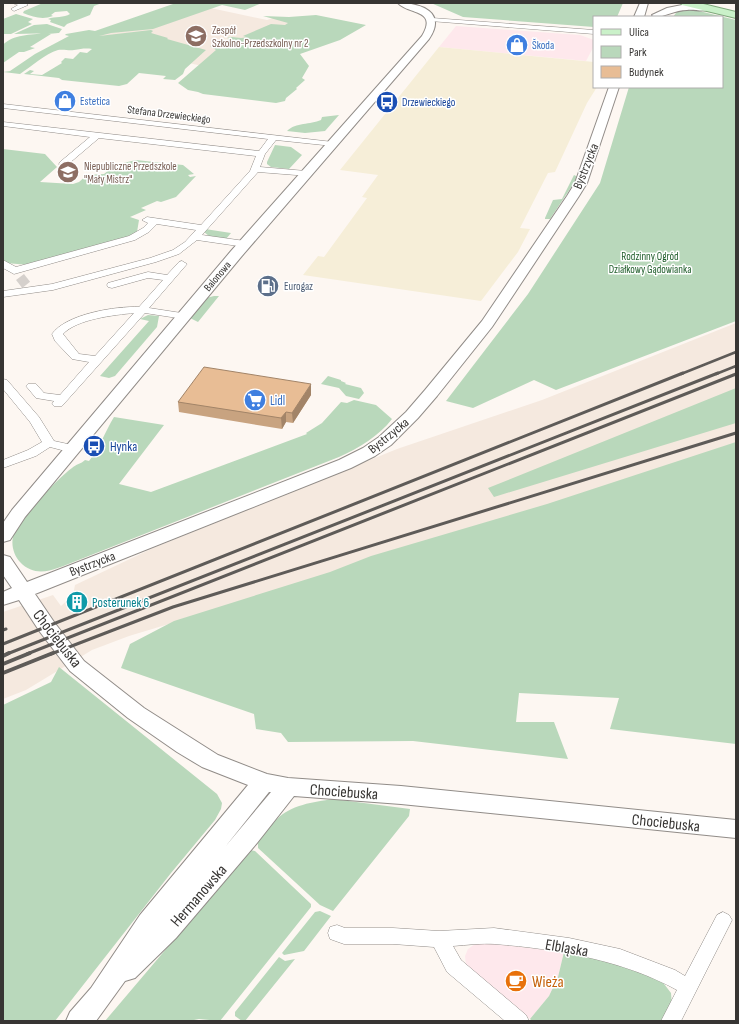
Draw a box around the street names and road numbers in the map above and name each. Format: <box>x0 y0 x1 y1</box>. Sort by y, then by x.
street label: Stefana Drzewieckiego <box>127 103 212 126</box>
street label: Bystrzycka <box>570 141 602 192</box>
street label: Balonowa <box>201 259 234 294</box>
street label: Bystrzycka <box>365 414 412 457</box>
street label: Bystrzycka <box>67 548 118 580</box>
street label: Chociebuska <box>28 606 85 672</box>
street label: Chociebuska <box>309 781 379 804</box>
street label: Chociebuska <box>631 810 701 837</box>
street label: Hermanowska <box>167 861 231 931</box>
street label: Elbląska <box>544 935 590 962</box>

